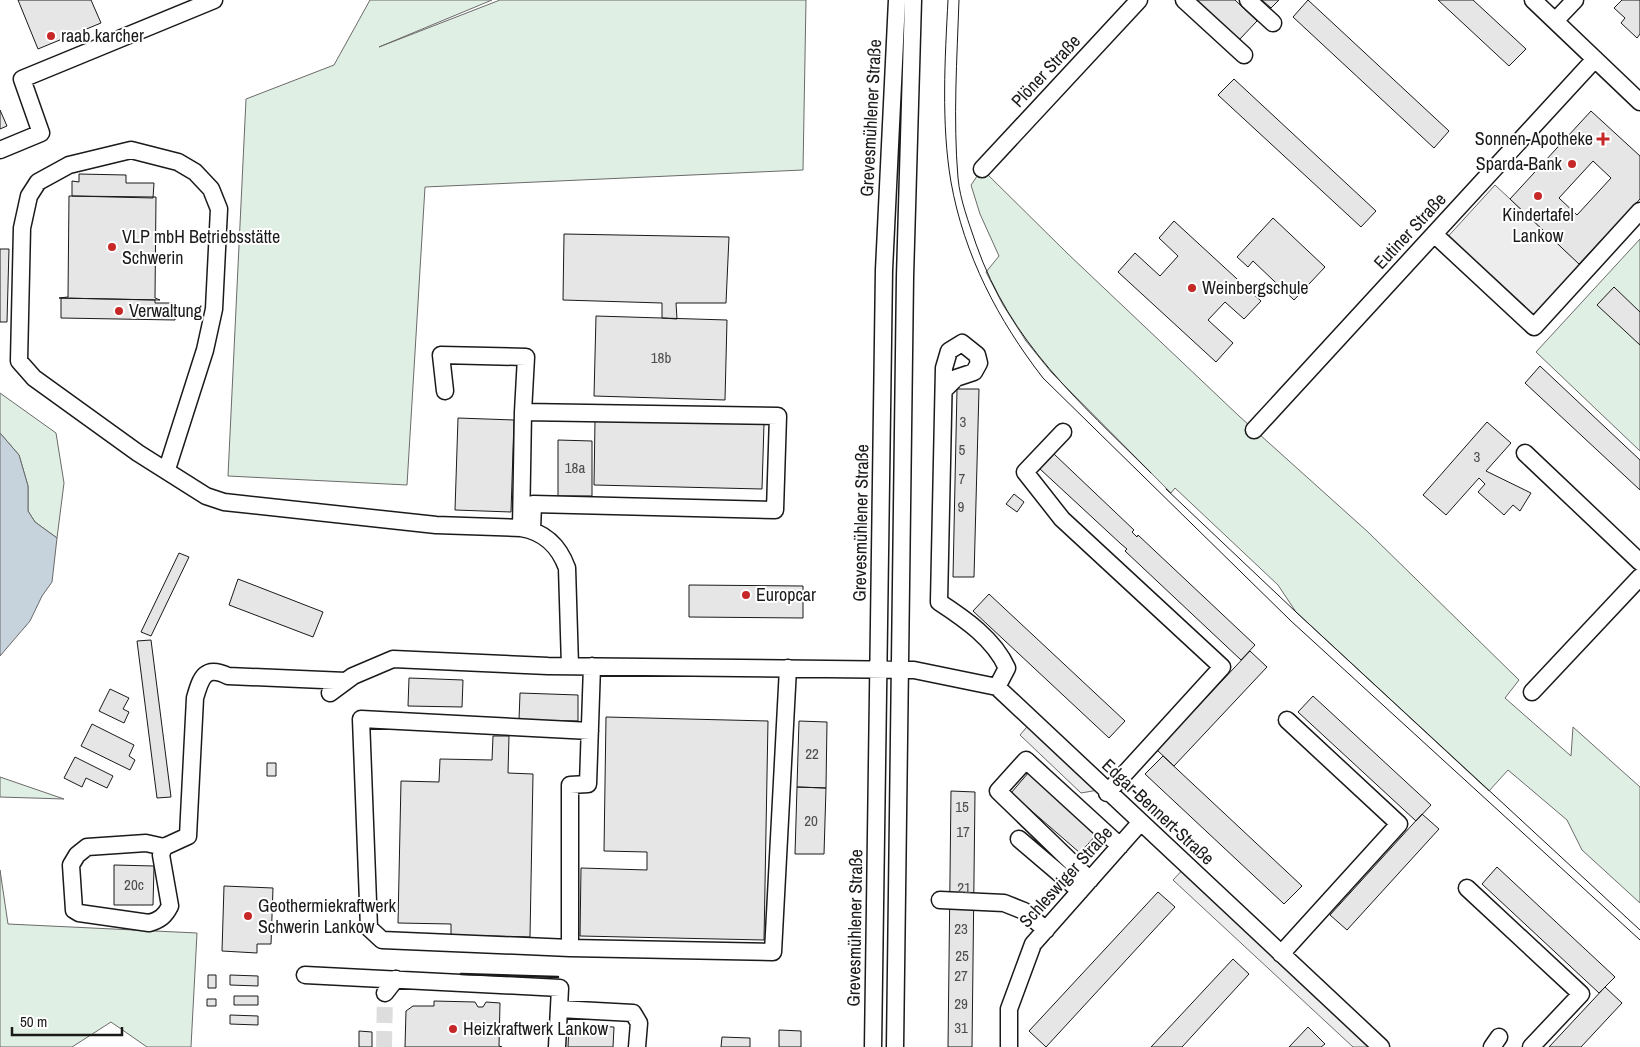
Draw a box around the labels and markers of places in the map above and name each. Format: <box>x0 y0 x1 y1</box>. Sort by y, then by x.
place label: raab karcher <box>61 23 144 48</box>
marker: raab karcher <box>45 30 57 42</box>
place label: Sonnen-Apotheke <box>1475 126 1593 151</box>
marker: Sonnen-Apotheke <box>1597 133 1609 145</box>
place label: Sparda-Bank <box>1476 151 1563 176</box>
marker: Sparda-Bank <box>1566 158 1578 170</box>
marker: Kindertafel Lankow <box>1532 190 1544 202</box>
place label: Kindertafel Lankow <box>1502 202 1574 248</box>
place label: VLP mbH Betriebsstätte Schwerin <box>122 224 280 270</box>
marker: VLP mbH Betriebsstätte Schwerin <box>106 241 118 253</box>
place label: Weinbergschule <box>1202 275 1308 300</box>
marker: Weinbergschule <box>1186 282 1198 294</box>
place label: Verwaltung <box>129 298 203 323</box>
marker: Verwaltung <box>113 305 125 317</box>
place label: Europcar <box>756 582 816 607</box>
marker: Europcar <box>740 589 752 601</box>
place label: Geothermiekraftwerk Schwerin Lankow <box>258 893 396 939</box>
marker: Geothermiekraftwerk Schwerin Lankow <box>242 910 254 922</box>
place label: Heizkraftwerk Lankow <box>463 1016 609 1041</box>
marker: Heizkraftwerk Lankow <box>447 1023 459 1035</box>

